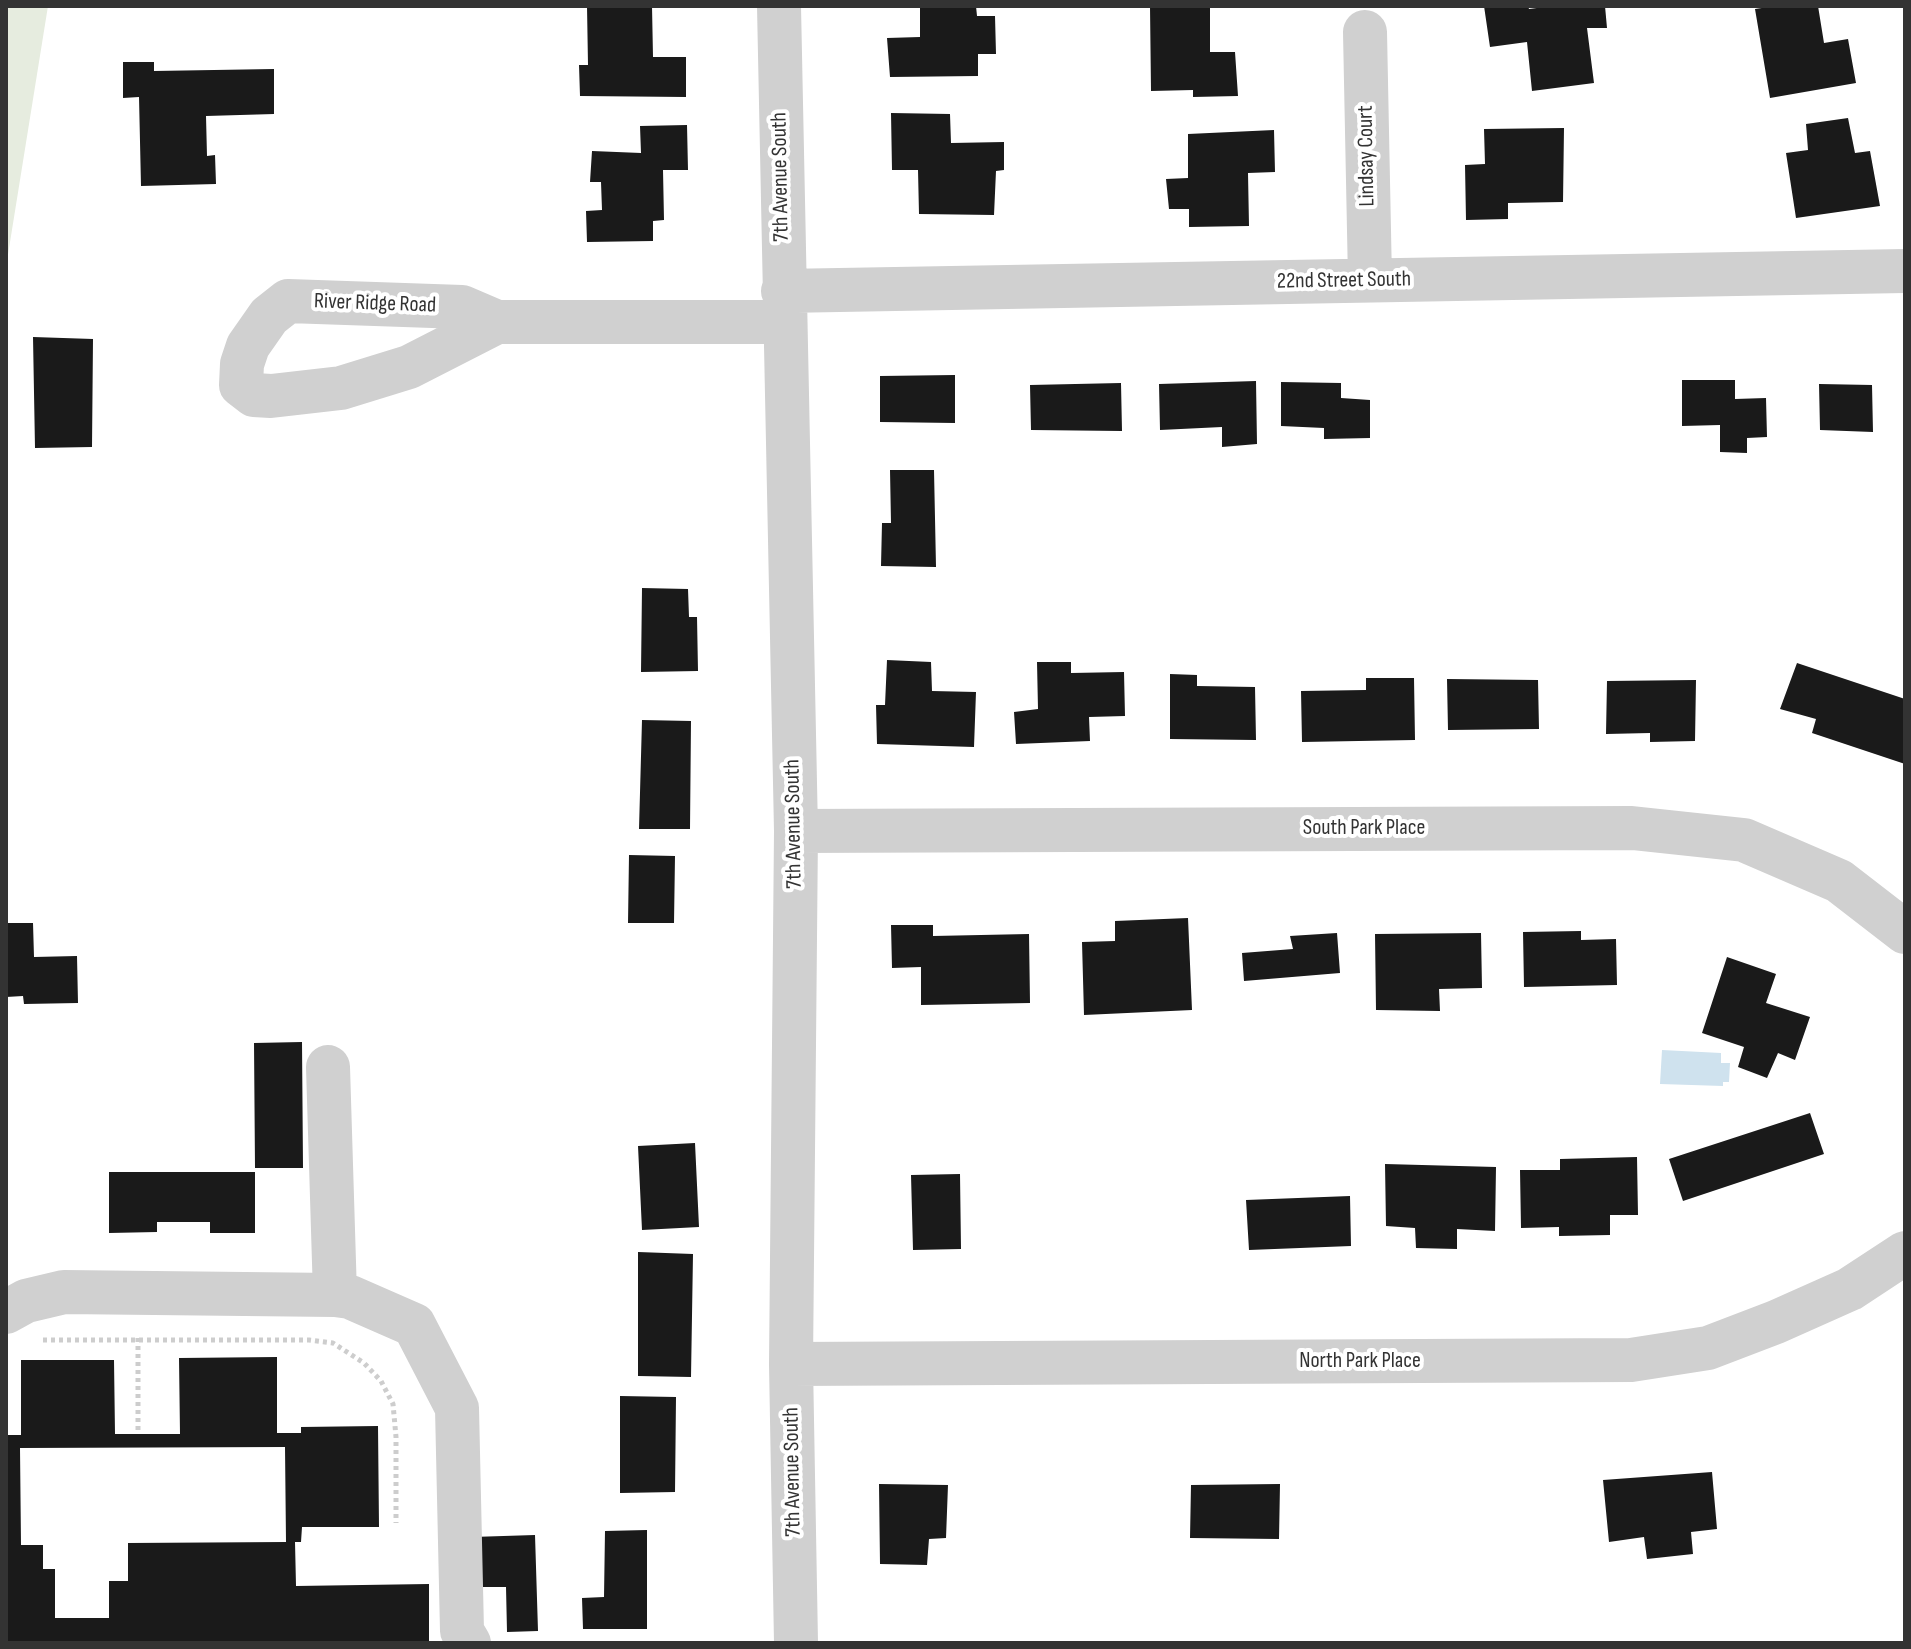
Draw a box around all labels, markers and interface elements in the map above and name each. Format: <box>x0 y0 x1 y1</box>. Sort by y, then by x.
street label: Lindsay Court <box>1353 105 1381 207</box>
street label: 7th Avenue South <box>767 112 795 242</box>
street label: 22nd Street South <box>1277 267 1411 295</box>
street label: River Ridge Road <box>313 289 437 319</box>
street label: 7th Avenue South <box>780 759 808 889</box>
street label: South Park Place <box>1303 815 1425 841</box>
street label: North Park Place <box>1299 1348 1421 1374</box>
street label: 7th Avenue South <box>779 1407 807 1537</box>

